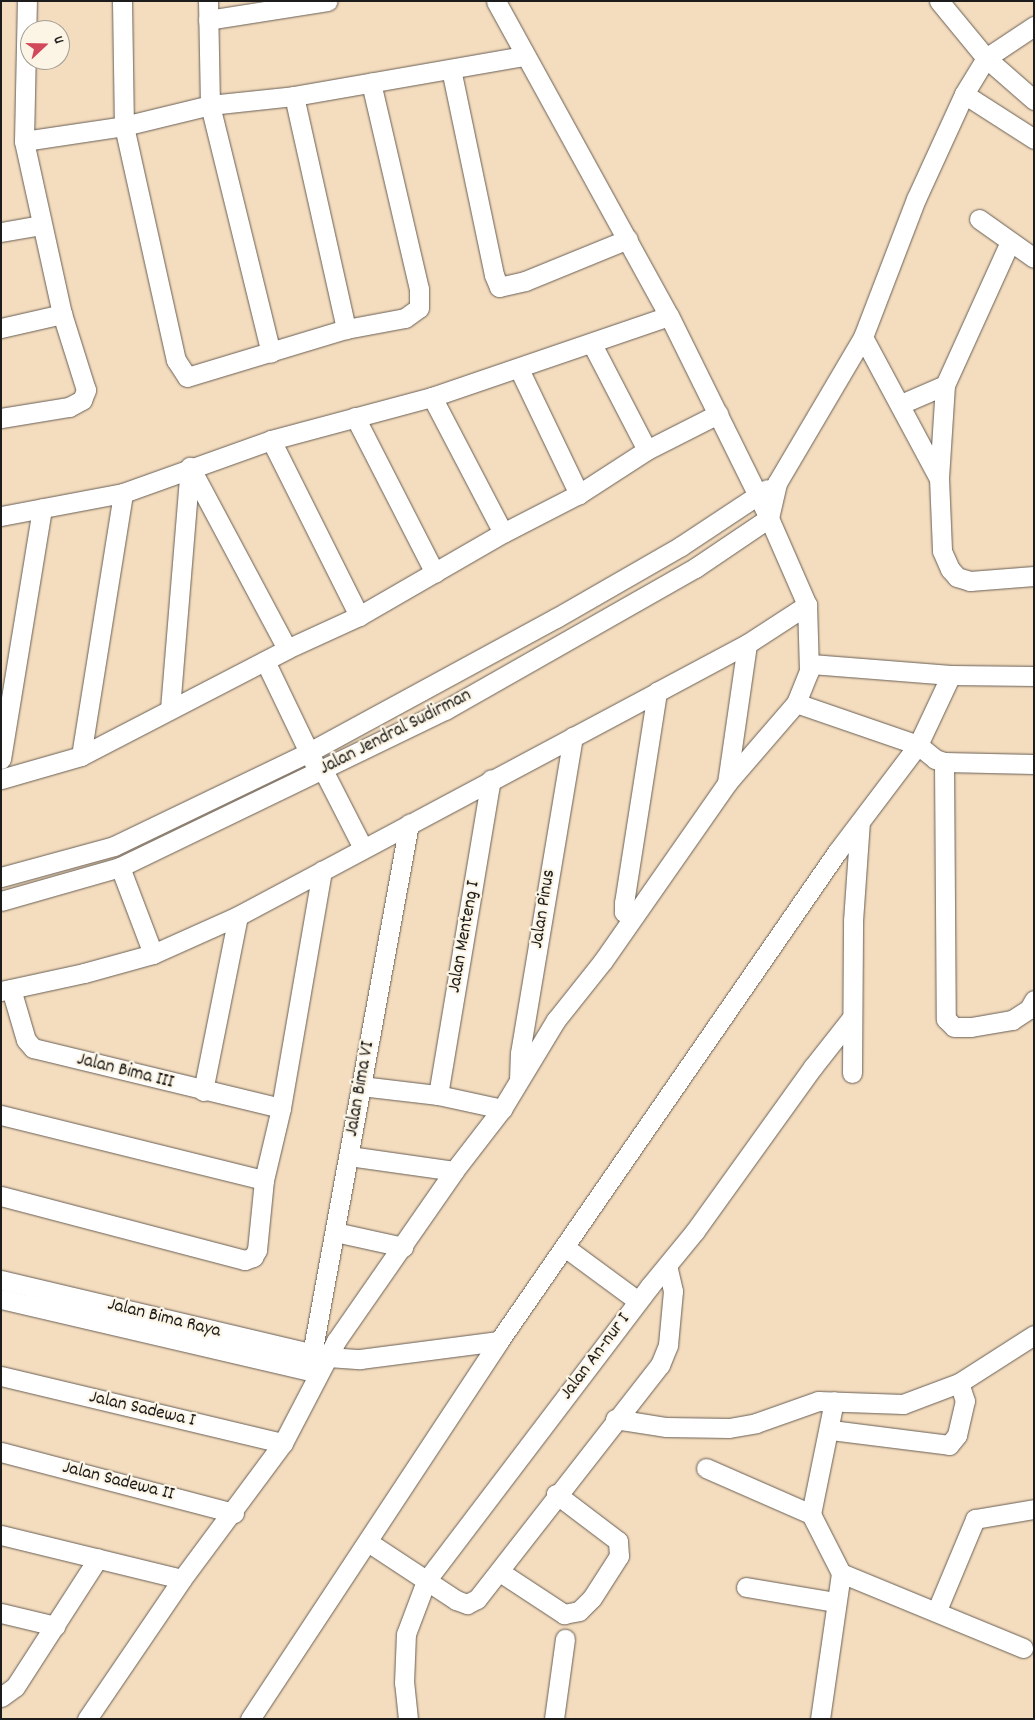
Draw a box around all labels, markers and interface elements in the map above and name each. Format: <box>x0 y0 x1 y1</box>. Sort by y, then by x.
north arrow <box>20 20 70 70</box>
text: U <box>48 33 69 47</box>
street label: Jalan Jendral Sudirman <box>316 685 476 781</box>
street label: Jalan Pinus <box>527 868 561 950</box>
street label: Jalan Menteng I <box>444 879 486 995</box>
street label: Jalan Bima VI <box>341 1040 381 1138</box>
street label: Jalan Bima III <box>74 1049 176 1095</box>
street label: Jalan Bima Raya <box>105 1294 223 1344</box>
street label: Jalan An-nur I <box>556 1309 636 1405</box>
street label: Jalan Sadewa I <box>87 1387 197 1433</box>
street label: Jalan Sadewa II <box>60 1457 176 1507</box>

